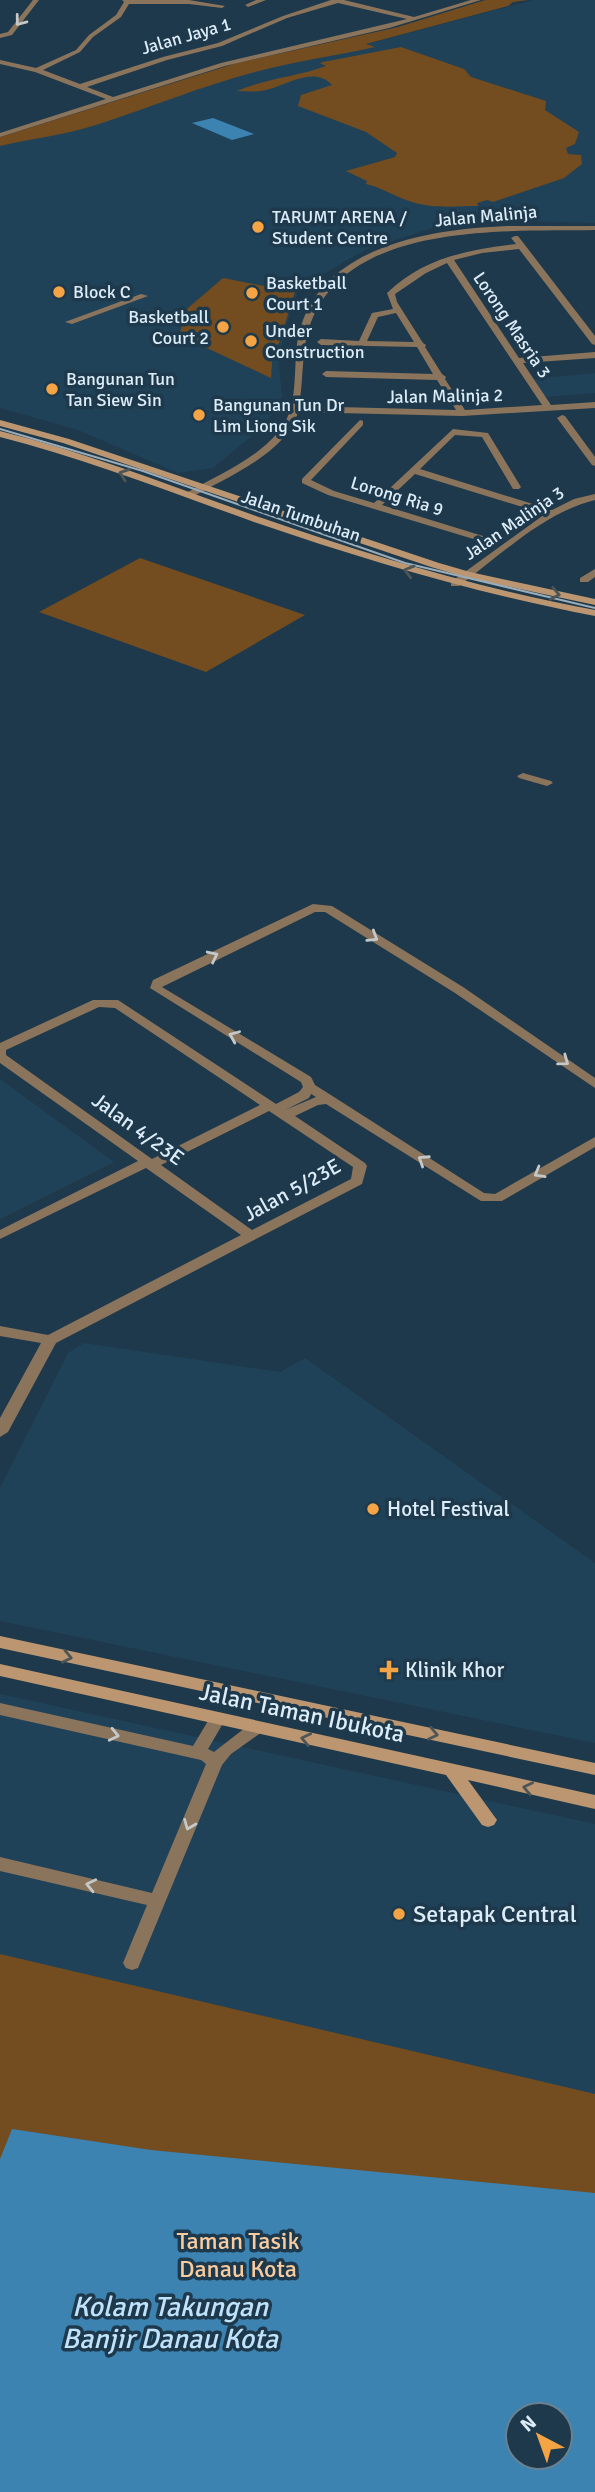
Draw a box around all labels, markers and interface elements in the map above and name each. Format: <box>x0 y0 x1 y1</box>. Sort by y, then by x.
street label: Jalan Jaya 1 <box>139 13 233 59</box>
one-way arrow <box>16 14 28 26</box>
street label: Jalan Malinja <box>434 201 538 231</box>
place label: TARUMT ARENA / Student Centre <box>272 206 408 249</box>
marker: TARUMT ARENA / Student Centre <box>250 219 266 235</box>
street label: Lorong Masria 3 <box>468 268 556 382</box>
place label: Basketball Court 1 <box>266 272 347 315</box>
place label: Block C <box>73 281 131 303</box>
marker: Block C <box>51 284 67 300</box>
marker: Basketball Court 1 <box>244 285 260 301</box>
place label: Basketball Court 2 <box>128 306 209 349</box>
marker: Basketball Court 2 <box>215 319 231 335</box>
place label: Under Construction <box>265 320 365 363</box>
marker: Under Construction <box>243 333 259 349</box>
place label: Bangunan Tun Tan Siew Sin <box>66 368 175 411</box>
marker: Bangunan Tun Tan Siew Sin <box>44 381 60 397</box>
street label: Jalan Malinja 2 <box>387 384 503 408</box>
place label: Bangunan Tun Dr Lim Liong Sik <box>213 394 345 437</box>
marker: Bangunan Tun Dr Lim Liong Sik <box>191 407 207 423</box>
one-way arrow <box>118 468 130 482</box>
street label: Lorong Ria 9 <box>348 471 446 521</box>
street label: Jalan Malinja 3 <box>460 481 568 565</box>
street label: Jalan Tumbuhan <box>239 485 363 547</box>
one-way arrow <box>403 564 415 579</box>
one-way arrow <box>549 586 561 601</box>
one-way arrow <box>366 929 379 942</box>
one-way arrow <box>206 950 218 964</box>
one-way arrow <box>229 1030 241 1044</box>
one-way arrow <box>556 1053 569 1066</box>
street label: Jalan 4/23E <box>87 1087 189 1171</box>
street label: Jalan 5/23E <box>239 1153 345 1227</box>
one-way arrow <box>418 1156 431 1169</box>
one-way arrow <box>534 1165 546 1178</box>
place label: Hotel Festival <box>387 1496 510 1522</box>
marker: Hotel Festival <box>365 1501 381 1517</box>
one-way arrow <box>61 1648 73 1663</box>
place label: Klinik Khor <box>405 1657 504 1683</box>
marker: Klinik Khor <box>379 1660 399 1680</box>
street label: Jalan Taman Ibukota <box>197 1677 407 1749</box>
one-way arrow <box>108 1726 120 1741</box>
one-way arrow <box>427 1726 439 1741</box>
one-way arrow <box>300 1733 312 1748</box>
one-way arrow <box>522 1781 534 1796</box>
one-way arrow <box>184 1819 198 1831</box>
one-way arrow <box>85 1879 97 1894</box>
place label: Setapak Central <box>413 1899 577 1929</box>
marker: Setapak Central <box>391 1906 407 1922</box>
park label: Taman Tasik Danau Kota <box>176 2226 300 2284</box>
water label: Kolam Takungan Banjir Danau Kota <box>62 2290 279 2356</box>
north arrow <box>504 2401 574 2471</box>
text: N <box>516 2411 541 2437</box>

